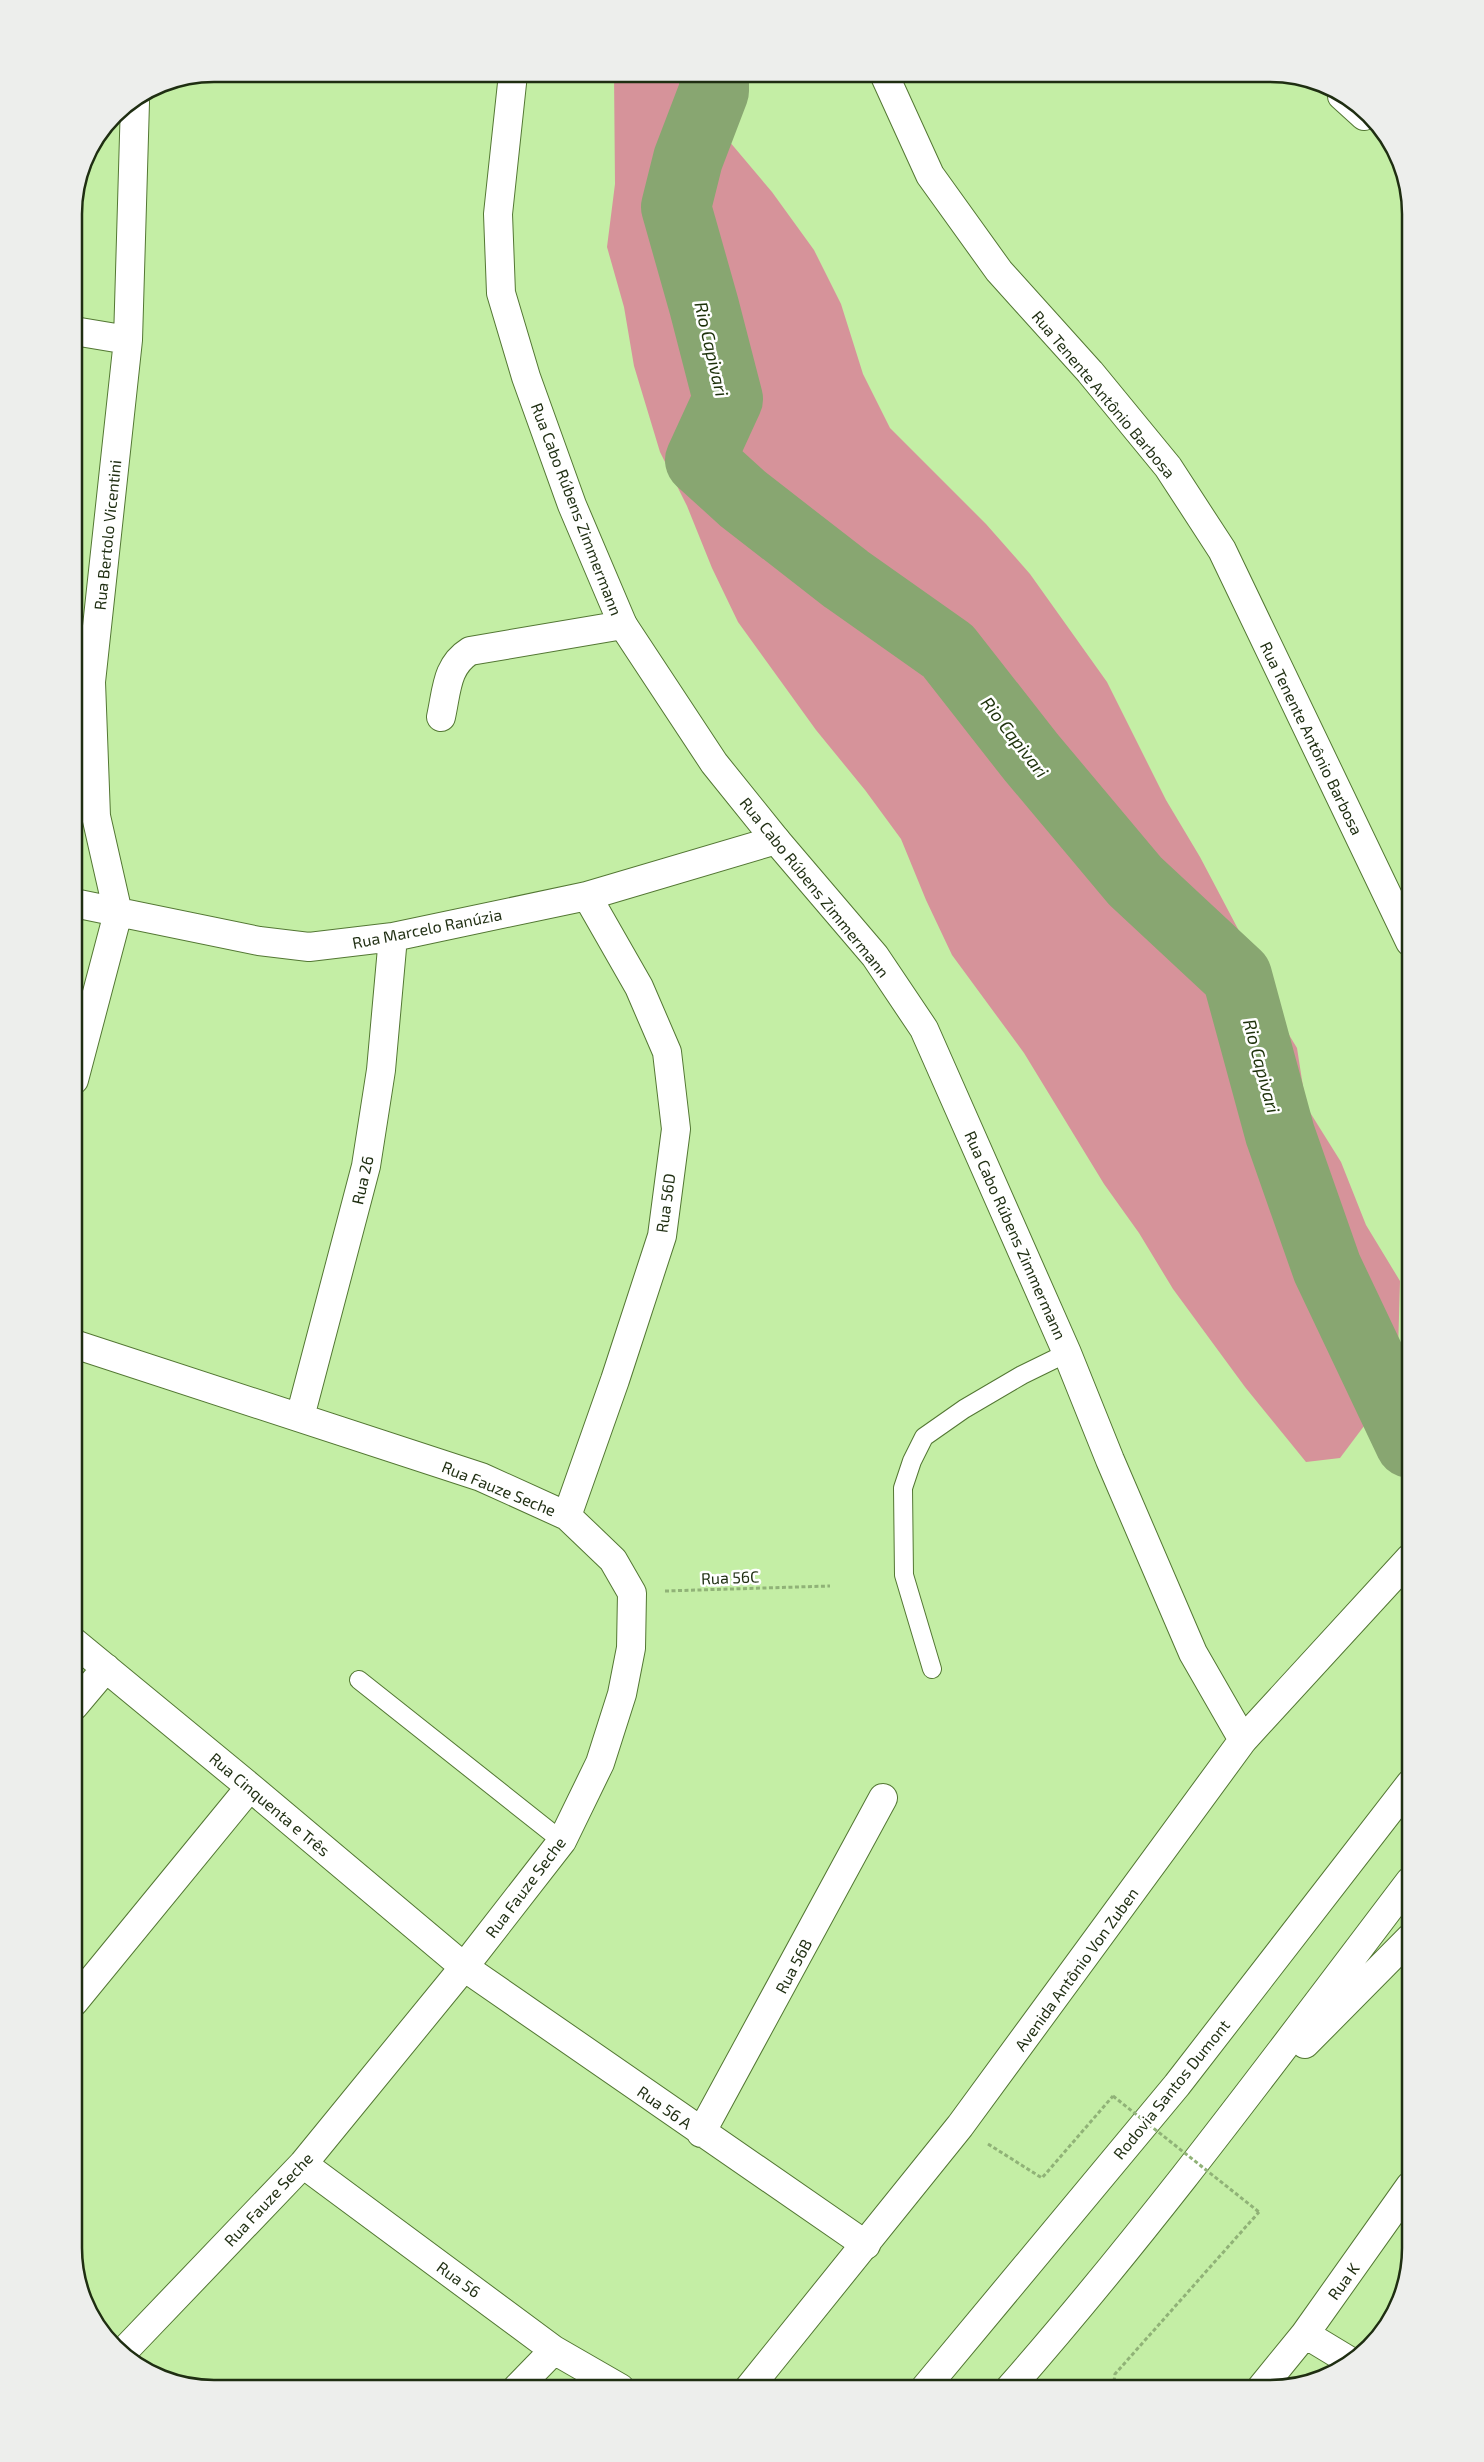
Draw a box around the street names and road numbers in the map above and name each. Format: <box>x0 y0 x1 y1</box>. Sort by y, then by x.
street label: Rua Tenente Antônio Barbosa <box>1028 306 1180 482</box>
street label: Rua Cabo Rúbens Zimmermann <box>528 400 626 618</box>
street label: Rua Bertolo Vicentini <box>90 459 124 611</box>
street label: Rua Tenente Antônio Barbosa <box>1257 638 1367 838</box>
street label: Rua Cabo Rúbens Zimmermann <box>736 793 894 981</box>
street label: Rua Marcelo Ranúzia <box>351 904 503 952</box>
street label: Rua Cabo Rúbens Zimmermann <box>961 1128 1071 1342</box>
street label: Rua 26 <box>347 1154 377 1206</box>
street label: Rua 56D <box>651 1172 679 1234</box>
street label: Rua Fauze Seche <box>439 1457 559 1519</box>
street label: Rua 56C <box>701 1566 759 1588</box>
street label: Rua Cinquenta e Três <box>206 1748 334 1860</box>
street label: Rua Fauze Seche <box>481 1833 569 1941</box>
street label: Avenida Antônio Von Zuben <box>1010 1884 1142 2054</box>
street label: Rua 56B <box>771 1935 815 1997</box>
street label: Rodovia Santos Dumont <box>1109 2015 1233 2163</box>
street label: Rua 56 A <box>634 2081 696 2133</box>
street label: Rua Fauze Seche <box>220 2148 316 2250</box>
street label: Rua 56 <box>434 2257 484 2301</box>
street label: Rua K <box>1323 2258 1363 2303</box>

